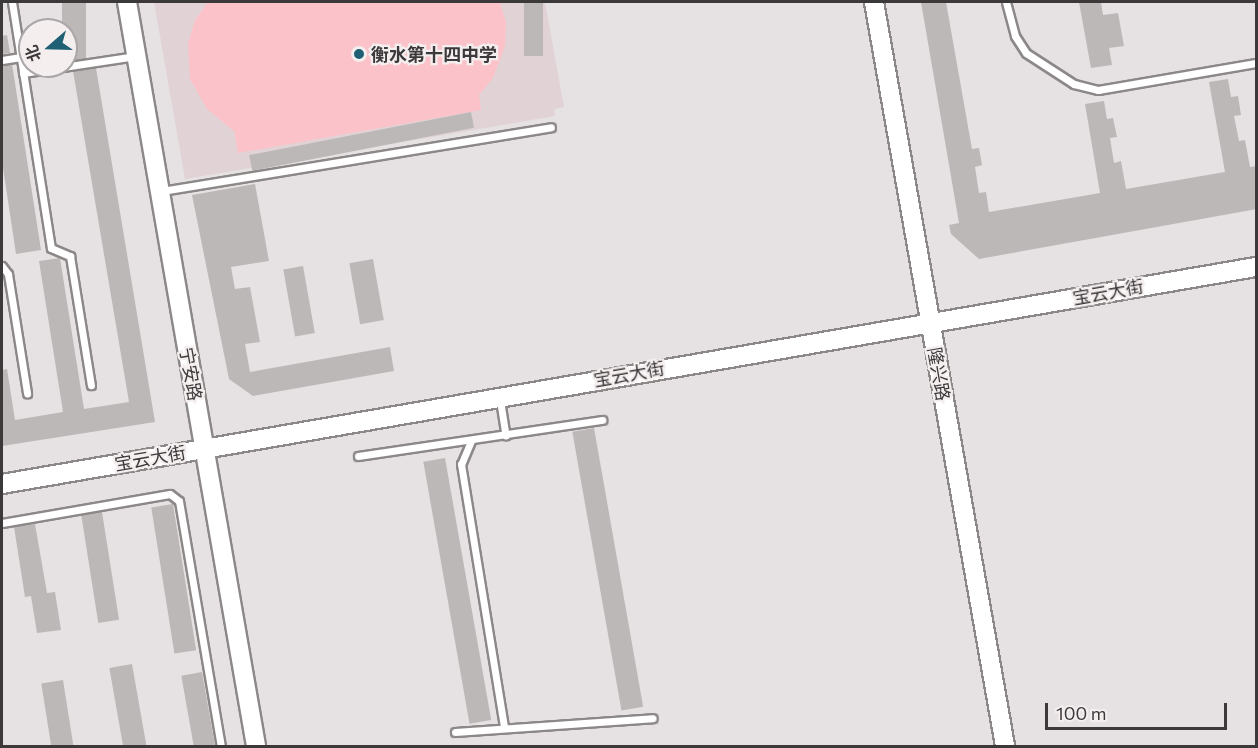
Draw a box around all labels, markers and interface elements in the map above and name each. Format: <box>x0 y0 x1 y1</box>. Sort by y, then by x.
north arrow <box>18 18 78 78</box>
text: 北 <box>21 43 44 64</box>
place label: 衡水第十四中学 <box>371 43 497 65</box>
marker: 衡水第十四中学 <box>352 47 366 61</box>
street label: 宝云大街 <box>1071 275 1145 309</box>
street label: 宁安路 <box>176 346 206 402</box>
street label: 隆兴路 <box>924 346 954 402</box>
street label: 宝云大街 <box>592 357 666 391</box>
street label: 宝云大街 <box>113 441 187 475</box>
scale bar <box>1048 691 1230 729</box>
text: 100 m <box>1056 702 1106 724</box>

